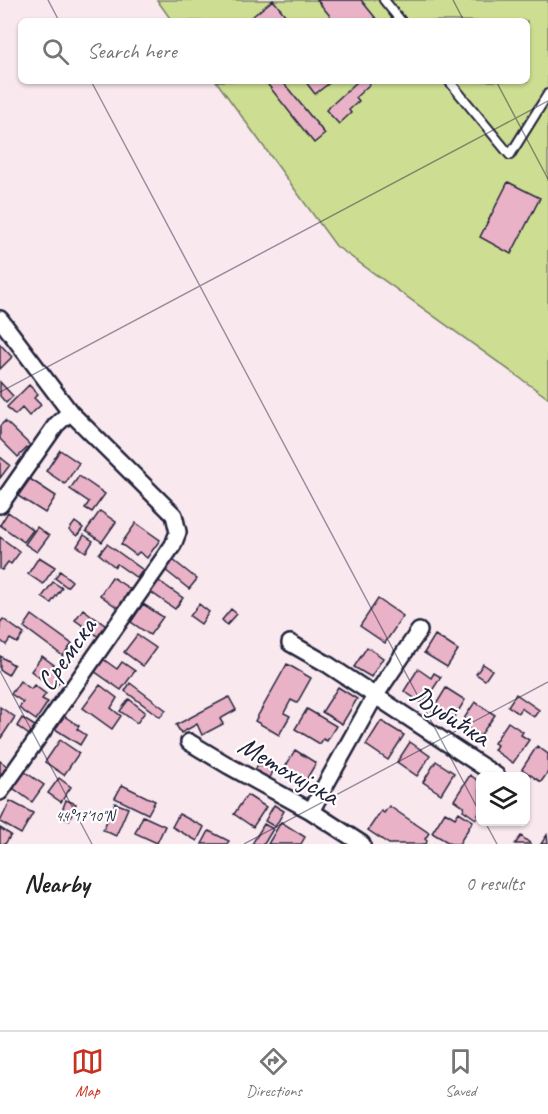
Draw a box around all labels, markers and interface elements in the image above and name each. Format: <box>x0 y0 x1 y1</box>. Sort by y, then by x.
search box <box>18 18 530 84</box>
icon: search <box>39 35 72 68</box>
text: Search here <box>87 37 177 65</box>
street label: Сремска <box>28 609 105 697</box>
street label: Љубићка <box>403 676 498 755</box>
street label: Метохијска <box>232 727 347 814</box>
map controls <box>476 772 530 826</box>
button: layers <box>476 772 530 826</box>
text: 44°17'10"N <box>55 807 118 826</box>
text: Nearby <box>24 867 89 900</box>
text: 0 results <box>465 871 524 896</box>
tab: Map <box>71 1045 104 1101</box>
tab: Directions <box>246 1045 302 1101</box>
tab: Saved <box>444 1045 477 1101</box>

